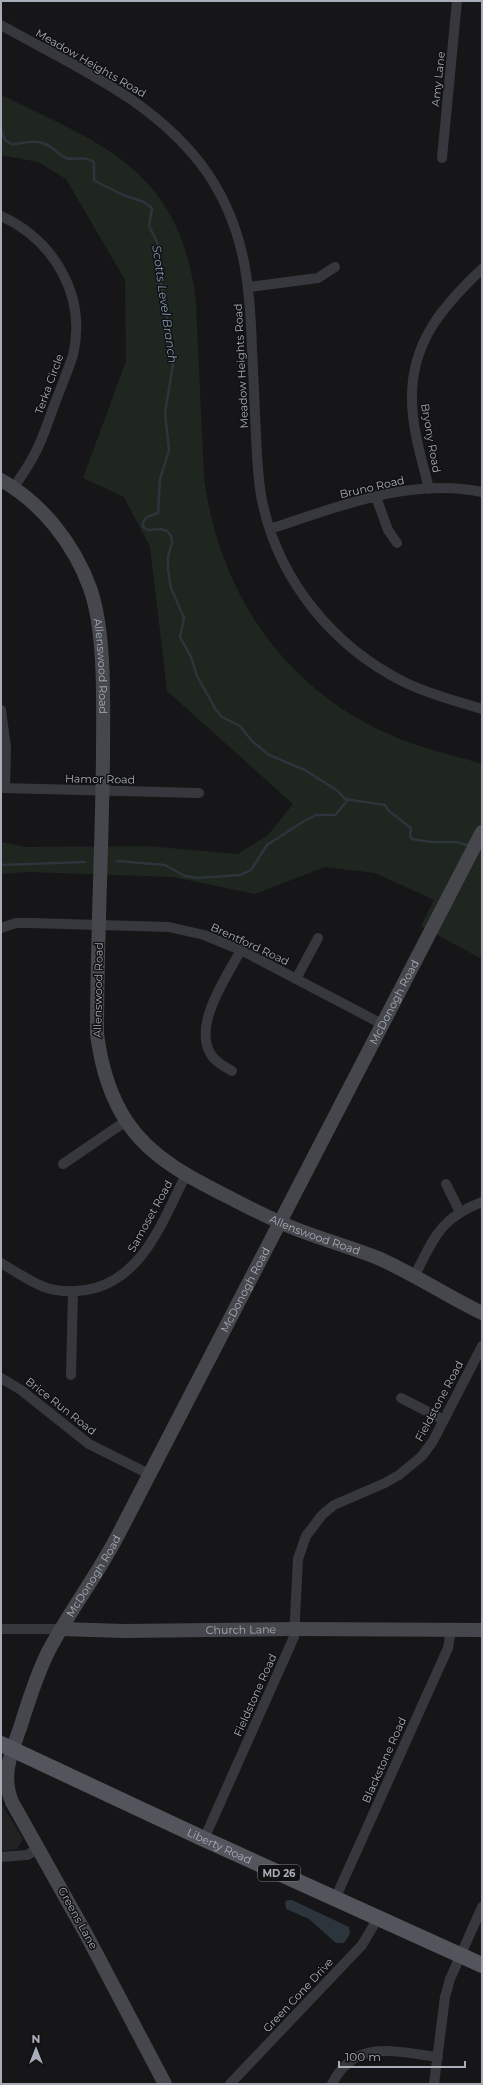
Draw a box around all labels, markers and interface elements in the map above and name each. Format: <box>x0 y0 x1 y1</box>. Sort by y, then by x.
street label: Meadow Heights Road <box>33 26 149 100</box>
street label: Amy Lane <box>428 50 448 107</box>
water label: Scotts Level Branch <box>149 244 181 364</box>
street label: Meadow Heights Road <box>231 303 251 429</box>
street label: Terka Circle <box>32 352 67 416</box>
street label: Bryony Road <box>418 402 444 474</box>
street label: Bruno Road <box>338 473 406 501</box>
street label: Allenswood Road <box>91 617 110 714</box>
street label: Hamor Road <box>65 771 135 787</box>
street label: Brentford Road <box>209 920 291 968</box>
street label: Allenswood Road <box>90 942 106 1038</box>
street label: McDonogh Road <box>366 957 422 1047</box>
street label: Samoset Road <box>124 1178 176 1254</box>
street label: Allenswood Road <box>267 1212 362 1258</box>
street label: McDonogh Road <box>217 1245 273 1335</box>
street label: Fieldstone Road <box>412 1358 466 1444</box>
street label: Brice Run Road <box>23 1374 99 1438</box>
street label: McDonogh Road <box>63 1533 124 1620</box>
street label: Church Lane <box>206 1622 277 1637</box>
street label: Fieldstone Road <box>230 1651 280 1739</box>
street label: Blackstone Road <box>359 1715 409 1805</box>
street label: Liberty Road <box>185 1825 254 1867</box>
road number: MD 26 <box>258 1865 300 1881</box>
street label: Greens Lane <box>55 1885 101 1952</box>
street label: Green Cone Drive <box>260 1955 336 2035</box>
north arrow <box>16 2029 56 2069</box>
text: N <box>32 2032 40 2046</box>
scale bar <box>339 2043 465 2069</box>
text: 100 m <box>345 2049 381 2064</box>

